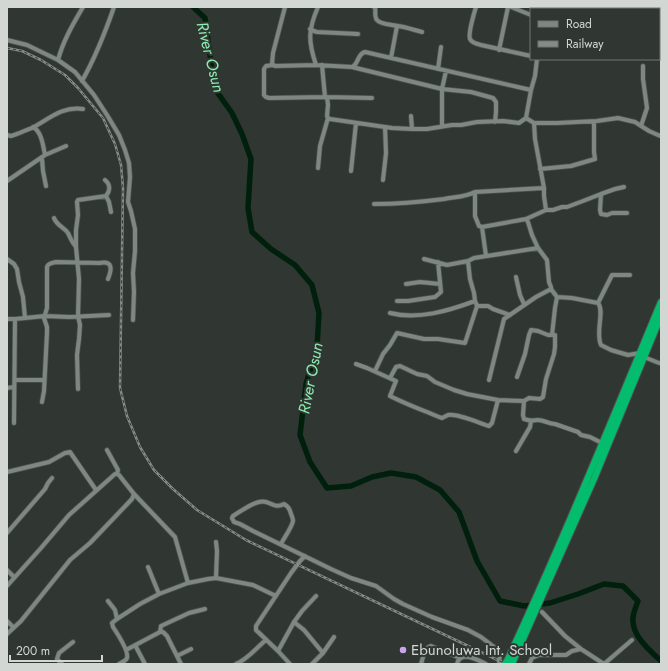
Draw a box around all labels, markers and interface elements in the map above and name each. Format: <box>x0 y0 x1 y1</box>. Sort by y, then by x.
legend <box>530 8 660 60</box>
text: Road <box>566 15 592 33</box>
water label: River Osun <box>191 19 230 95</box>
text: Railway <box>566 35 604 53</box>
water label: River Osun <box>292 340 329 416</box>
scale bar <box>10 637 102 663</box>
place label: Ebunoluwa Int. School <box>411 639 552 661</box>
text: 200 m <box>16 642 50 660</box>
marker: Ebunoluwa Int. School <box>398 645 408 655</box>

